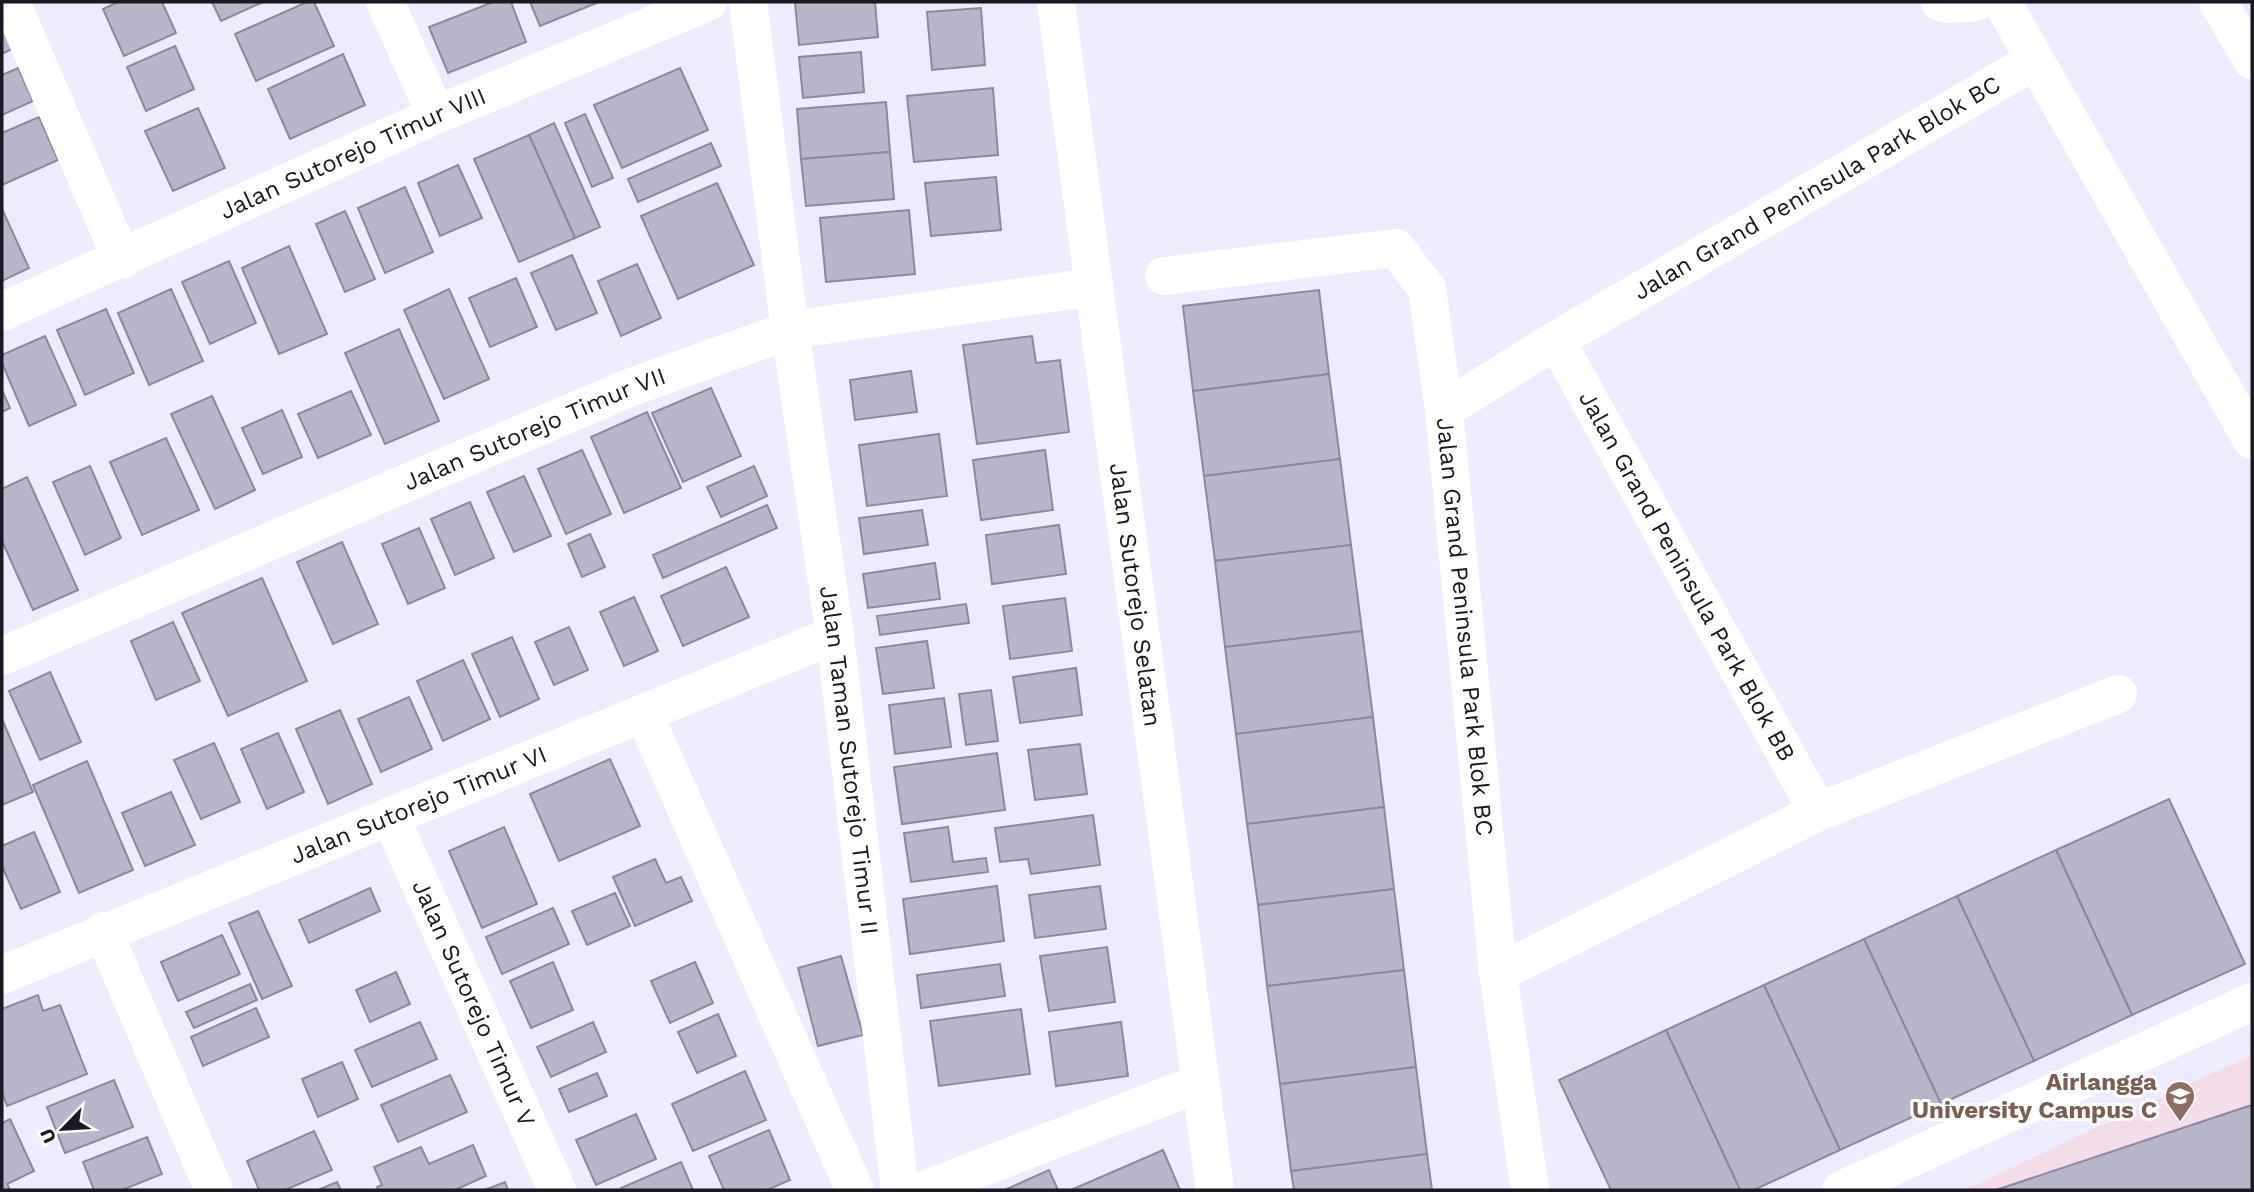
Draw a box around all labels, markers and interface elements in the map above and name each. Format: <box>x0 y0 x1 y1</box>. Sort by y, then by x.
street label: Jalan Grand Peninsula Park Blok BC <box>1628 70 2005 306</box>
street label: Jalan Sutorejo Timur VIII <box>215 82 490 225</box>
street label: Jalan Sutorejo Timur VII <box>399 362 669 497</box>
street label: Jalan Grand Peninsula Park Blok BB <box>1573 386 1801 766</box>
street label: Jalan Grand Peninsula Park Blok BC <box>1431 416 1499 837</box>
street label: Jalan Sutorejo Selatan <box>1104 461 1167 728</box>
street label: Jalan Taman Sutorejo Timur II <box>814 584 884 936</box>
street label: Jalan Sutorejo Timur VI <box>286 740 551 870</box>
street label: Jalan Sutorejo Timur V <box>406 875 541 1131</box>
place label: Airlangga University Campus C <box>1912 1068 2157 1124</box>
school or university icon: Airlangga University Campus C <box>2163 1079 2197 1123</box>
north arrow <box>28 1094 98 1164</box>
text: U <box>35 1125 61 1147</box>

